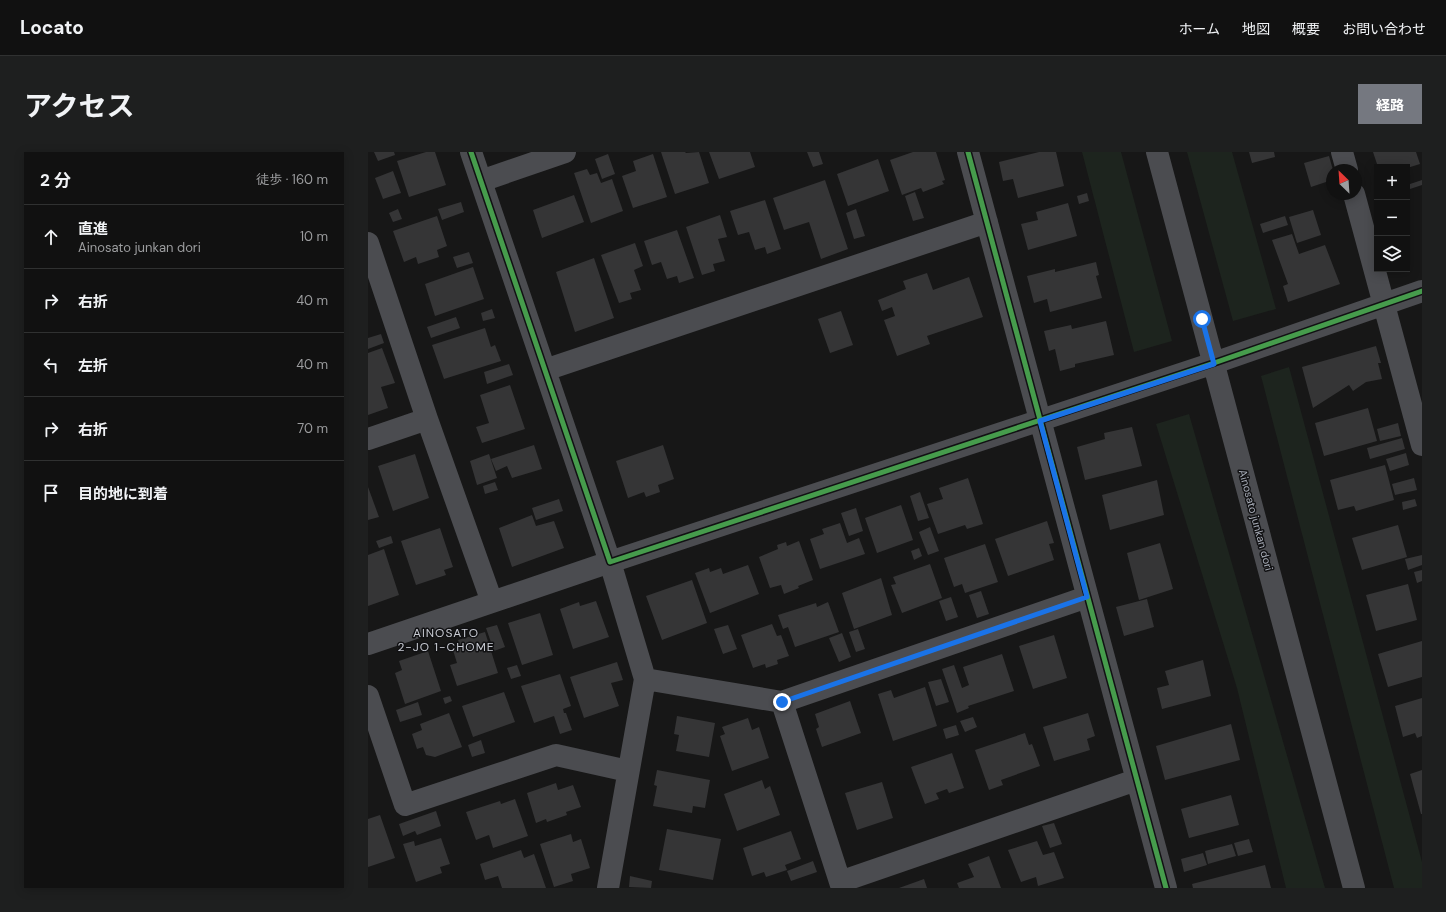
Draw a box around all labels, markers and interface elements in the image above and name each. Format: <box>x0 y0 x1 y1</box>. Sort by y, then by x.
text: Locato <box>20 15 84 40</box>
text: ホーム <box>1178 20 1220 38</box>
text: 地図 <box>1242 20 1270 38</box>
text: 概要 <box>1292 20 1320 38</box>
text: お問い合わせ <box>1342 20 1426 38</box>
button: 経路 <box>1358 84 1422 124</box>
text: アクセス <box>24 88 135 125</box>
north arrow <box>1326 164 1362 200</box>
map controls <box>1374 164 1410 272</box>
button: + <box>1374 164 1410 200</box>
text: 2 分 <box>40 169 71 191</box>
text: 徒歩 · 160 m <box>256 171 328 188</box>
button: − <box>1374 200 1410 236</box>
text: 直進 <box>78 219 108 239</box>
icon: ahead <box>40 226 62 248</box>
text: 10 m <box>300 228 328 245</box>
button: layers <box>1374 236 1410 272</box>
text: Ainosato junkan dori <box>78 239 201 256</box>
icon: right <box>40 290 62 312</box>
text: 右折 <box>78 292 108 312</box>
text: 40 m <box>296 292 328 309</box>
route start <box>1193 310 1211 328</box>
icon: left <box>40 354 62 376</box>
text: 左折 <box>78 356 108 376</box>
text: 40 m <box>296 356 328 373</box>
icon: right <box>40 418 62 440</box>
text: 右折 <box>78 420 108 440</box>
text: 70 m <box>297 420 328 437</box>
street label: Ainosato junkan dori <box>1236 468 1276 572</box>
icon: arrive <box>40 482 62 504</box>
text: 目的地に到着 <box>78 484 168 504</box>
district label: AINOSATO 2-JO 1-CHOME <box>397 625 495 655</box>
route end <box>773 693 791 711</box>

